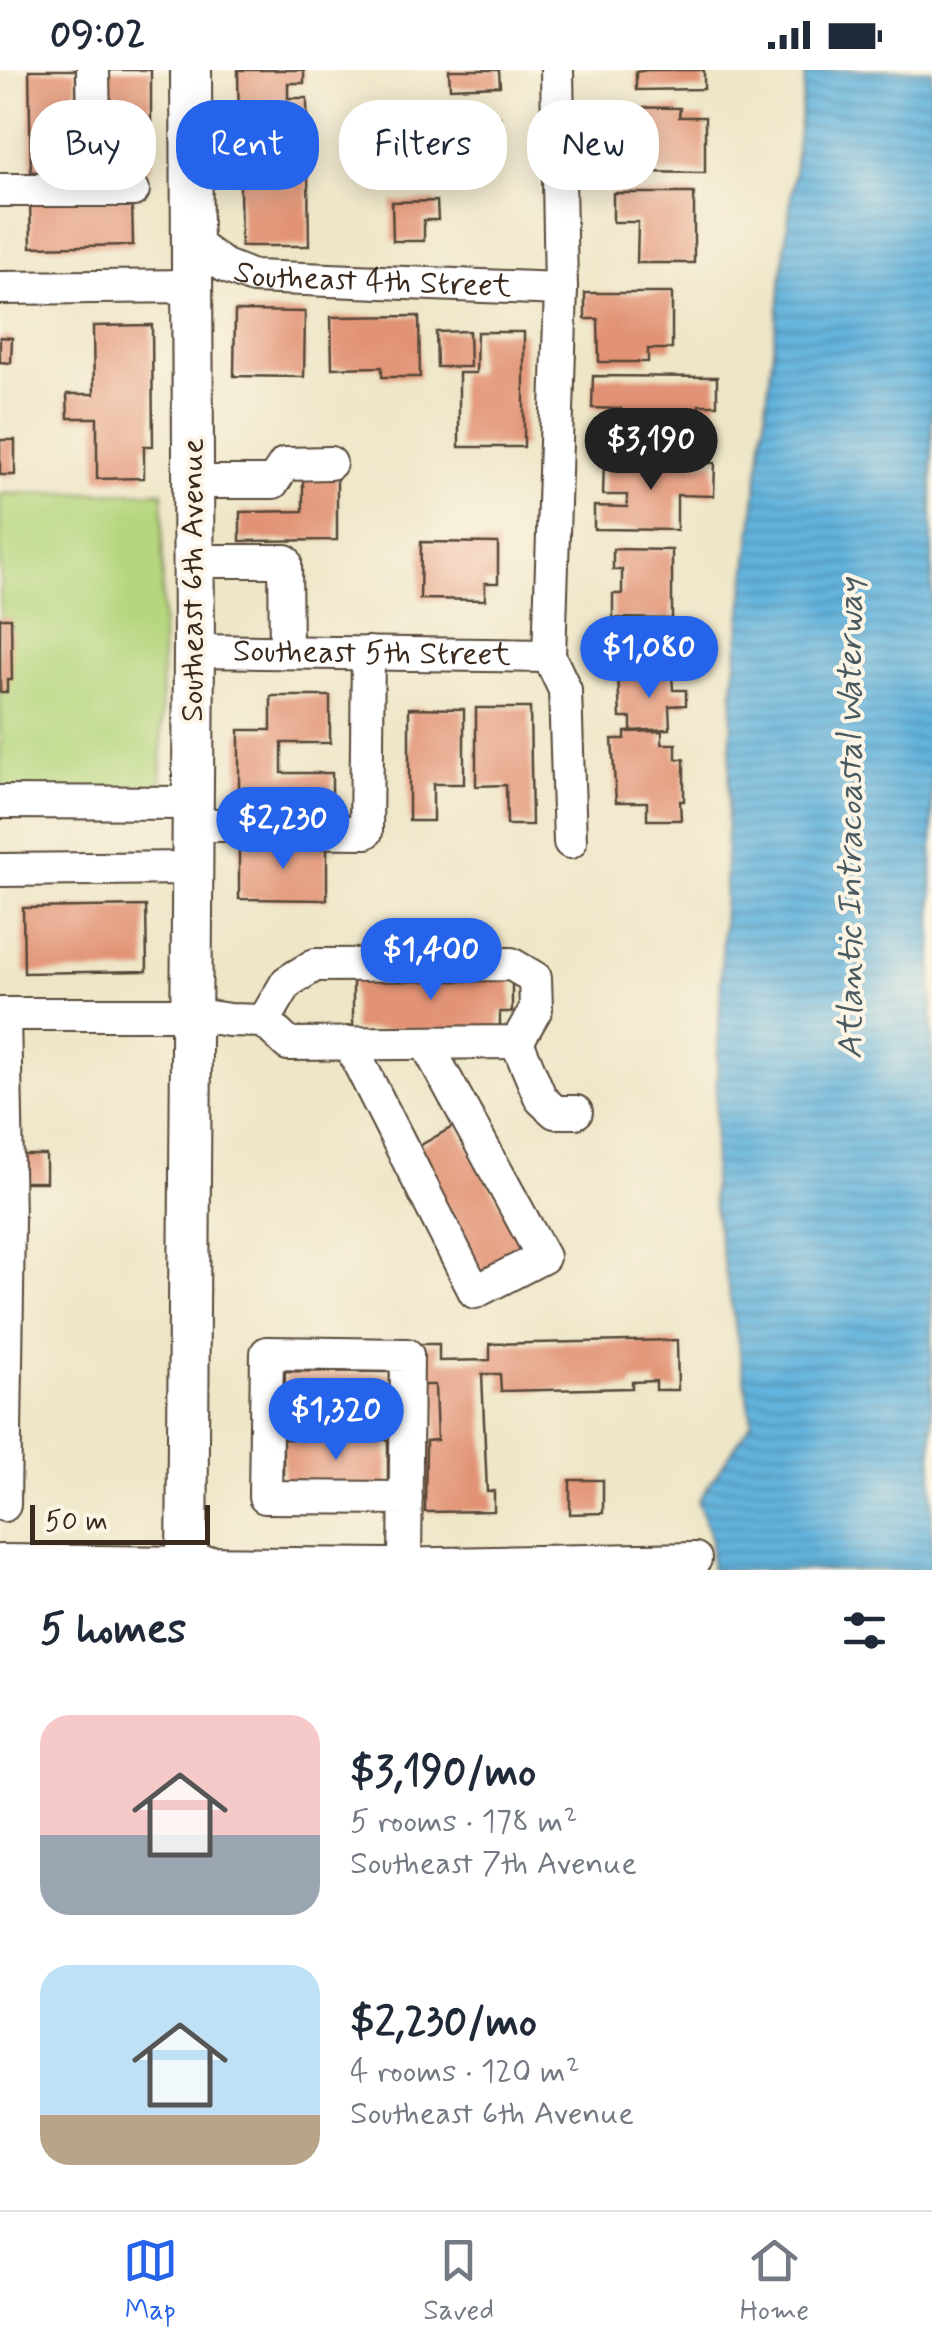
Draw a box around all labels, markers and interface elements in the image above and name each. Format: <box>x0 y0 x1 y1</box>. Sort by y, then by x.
text: 09:02 <box>50 11 145 60</box>
chip: Buy <box>30 100 156 190</box>
chip: Rent <box>176 100 319 190</box>
chip: Filters <box>339 100 507 190</box>
chip: New <box>527 100 659 190</box>
street label: Southeast 4th Street <box>228 251 513 308</box>
pin: $3,190 <box>570 408 732 493</box>
text: $3,190 <box>607 419 695 461</box>
street label: Southeast 6th Avenue <box>172 438 214 722</box>
water label: Atlantic Intracoastal Waterway <box>828 576 874 1059</box>
pin: $1,080 <box>568 616 730 701</box>
text: $1,080 <box>602 627 696 669</box>
street label: Southeast 5th Street <box>233 631 512 676</box>
pin: $2,230 <box>202 787 364 872</box>
text: $2,230 <box>238 798 328 840</box>
pin: $1,400 <box>350 918 512 1003</box>
text: $1,400 <box>383 929 479 971</box>
pin: $1,320 <box>255 1378 417 1463</box>
text: $1,320 <box>291 1389 381 1431</box>
scale bar <box>30 1500 210 1544</box>
text: 50 m <box>45 1504 108 1541</box>
text: 5 homes <box>40 1603 186 1658</box>
icon: filters <box>837 1603 892 1658</box>
text: $3,190/mo <box>350 1746 536 1801</box>
icon: home <box>120 1755 240 1875</box>
text: 5 rooms · 178 m² <box>350 1801 577 1843</box>
text: Southeast 7th Avenue <box>350 1843 637 1885</box>
text: $2,230/mo <box>350 1996 537 2051</box>
icon: home <box>120 2005 240 2125</box>
text: 4 rooms · 120 m² <box>350 2051 580 2093</box>
text: Southeast 6th Avenue <box>350 2093 634 2135</box>
tab: Map <box>123 2233 178 2330</box>
tab: Saved <box>423 2233 494 2330</box>
tab: Home <box>740 2233 809 2330</box>

